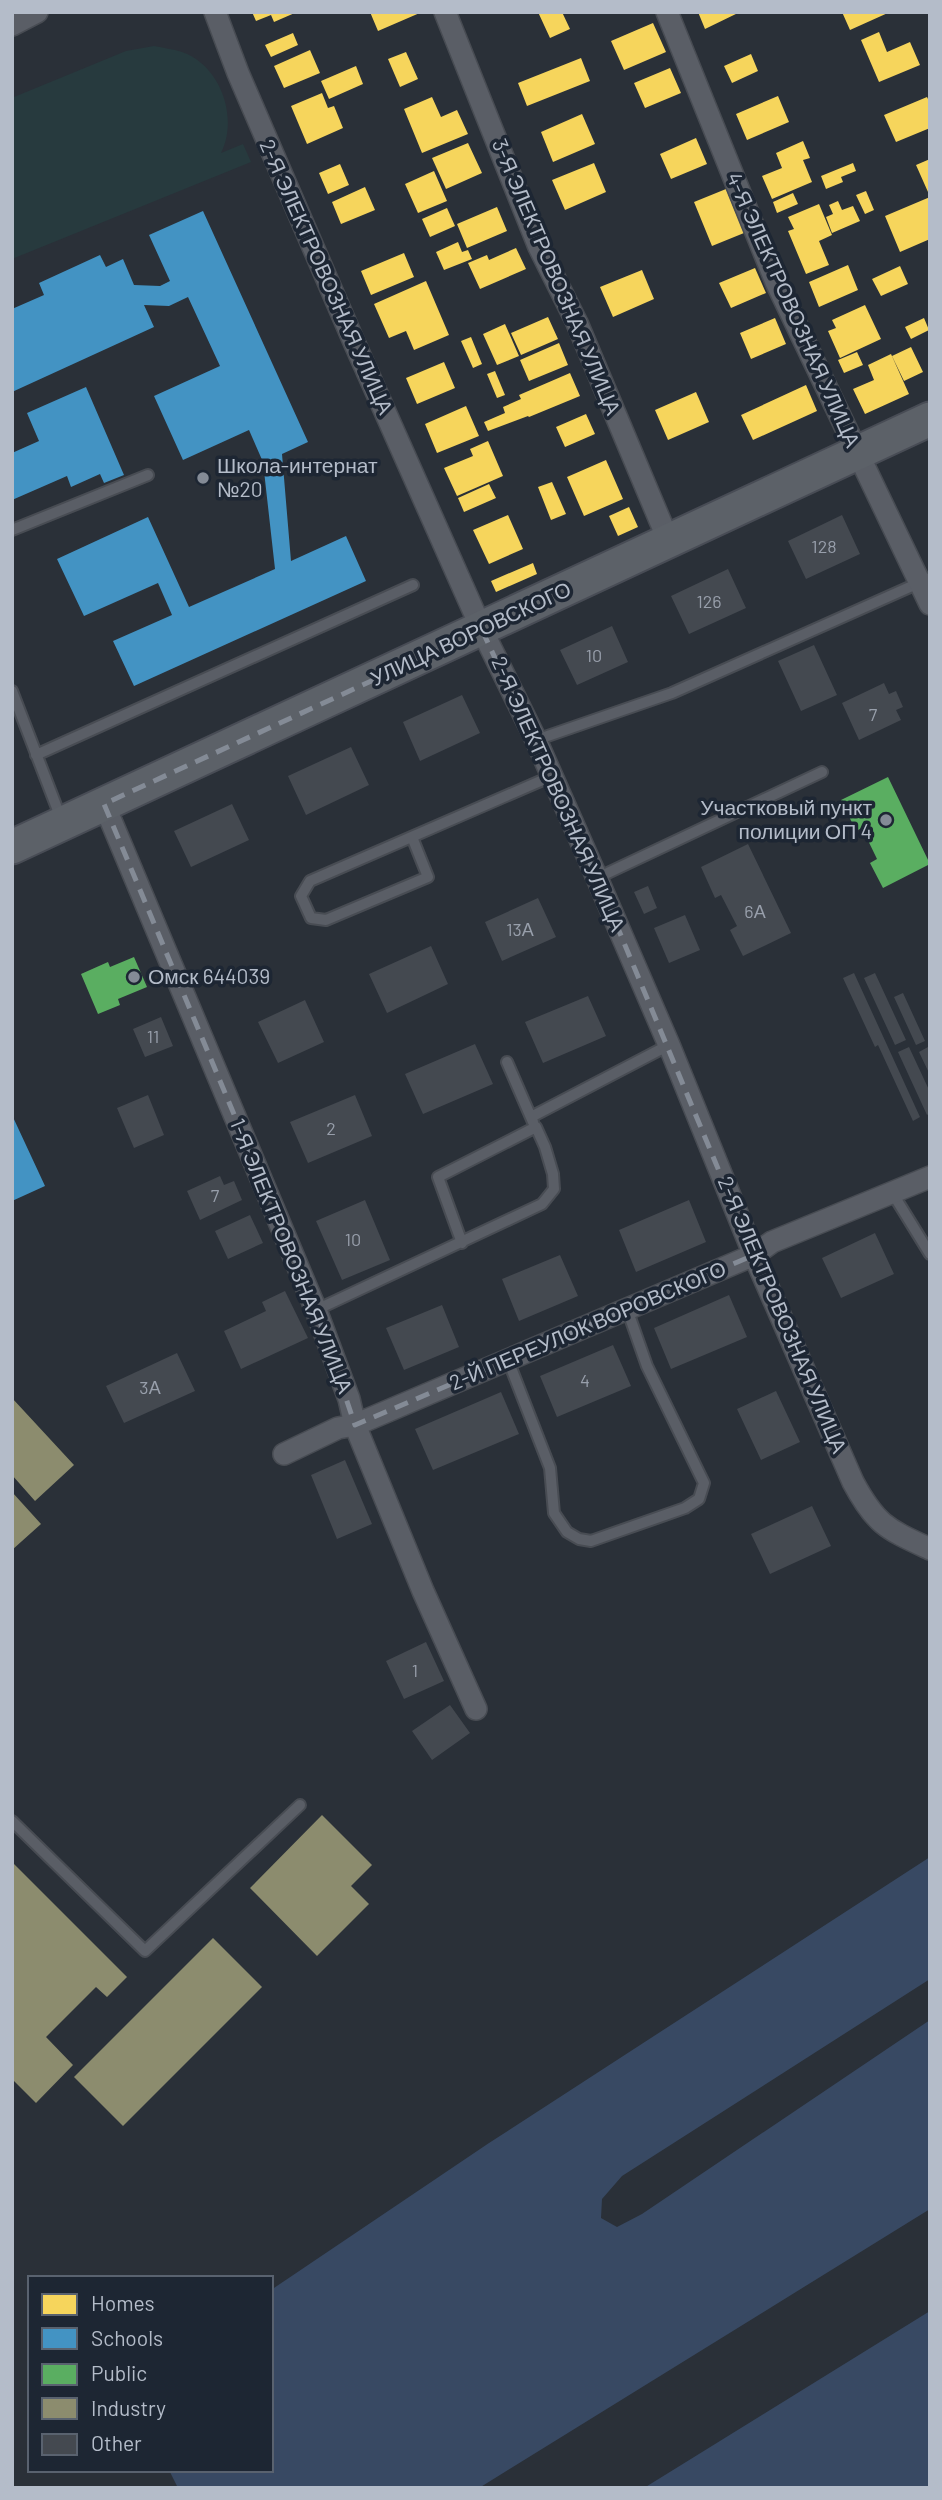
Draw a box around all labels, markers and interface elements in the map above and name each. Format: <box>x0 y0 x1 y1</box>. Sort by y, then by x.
street label: 2-Я ЭЛЕКТРОВОЗНАЯ УЛИЦА <box>255 135 399 418</box>
street label: 3-Я ЭЛЕКТРОВОЗНАЯ УЛИЦА <box>488 135 627 418</box>
street label: 4-Я ЭЛЕКТРОВОЗНАЯ УЛИЦА <box>722 168 866 451</box>
place label: Школа-интернат №20 <box>217 452 378 501</box>
marker: Школа-интернат №20 <box>195 470 211 486</box>
house number: 128 <box>811 535 837 557</box>
street label: УЛИЦА ВОРОВСКОГО <box>366 575 574 690</box>
house number: 126 <box>696 590 722 612</box>
house number: 10 <box>586 644 602 666</box>
street label: 2-Я ЭЛЕКТРОВОЗНАЯ УЛИЦА <box>487 652 631 935</box>
house number: 7 <box>869 703 878 725</box>
place label: Участковый пункт полиции ОП 4 <box>700 794 872 843</box>
marker: Участковый пункт полиции ОП 4 <box>878 812 894 828</box>
house number: 6А <box>744 900 766 922</box>
house number: 13А <box>506 918 534 940</box>
place label: Омск 644039 <box>148 963 270 988</box>
marker: Омск 644039 <box>126 969 142 985</box>
house number: 11 <box>147 1025 159 1047</box>
street label: 1-Я ЭЛЕКТРОВОЗНАЯ УЛИЦА <box>226 1114 359 1396</box>
house number: 2 <box>326 1117 336 1139</box>
street label: 2-Я ЭЛЕКТРОВОЗНАЯ УЛИЦА <box>714 1172 853 1456</box>
house number: 7 <box>211 1184 220 1206</box>
house number: 10 <box>345 1228 361 1250</box>
street label: 2-Й ПЕРЕУЛОК ВОРОВСКОГО <box>445 1255 729 1394</box>
house number: 4 <box>580 1369 590 1391</box>
house number: 3А <box>139 1376 161 1398</box>
house number: 1 <box>412 1659 418 1681</box>
legend <box>28 2276 273 2472</box>
text: Homes <box>91 2290 155 2315</box>
text: Schools <box>91 2325 163 2350</box>
text: Public <box>91 2360 147 2385</box>
text: Industry <box>91 2395 166 2420</box>
text: Other <box>91 2430 142 2455</box>

